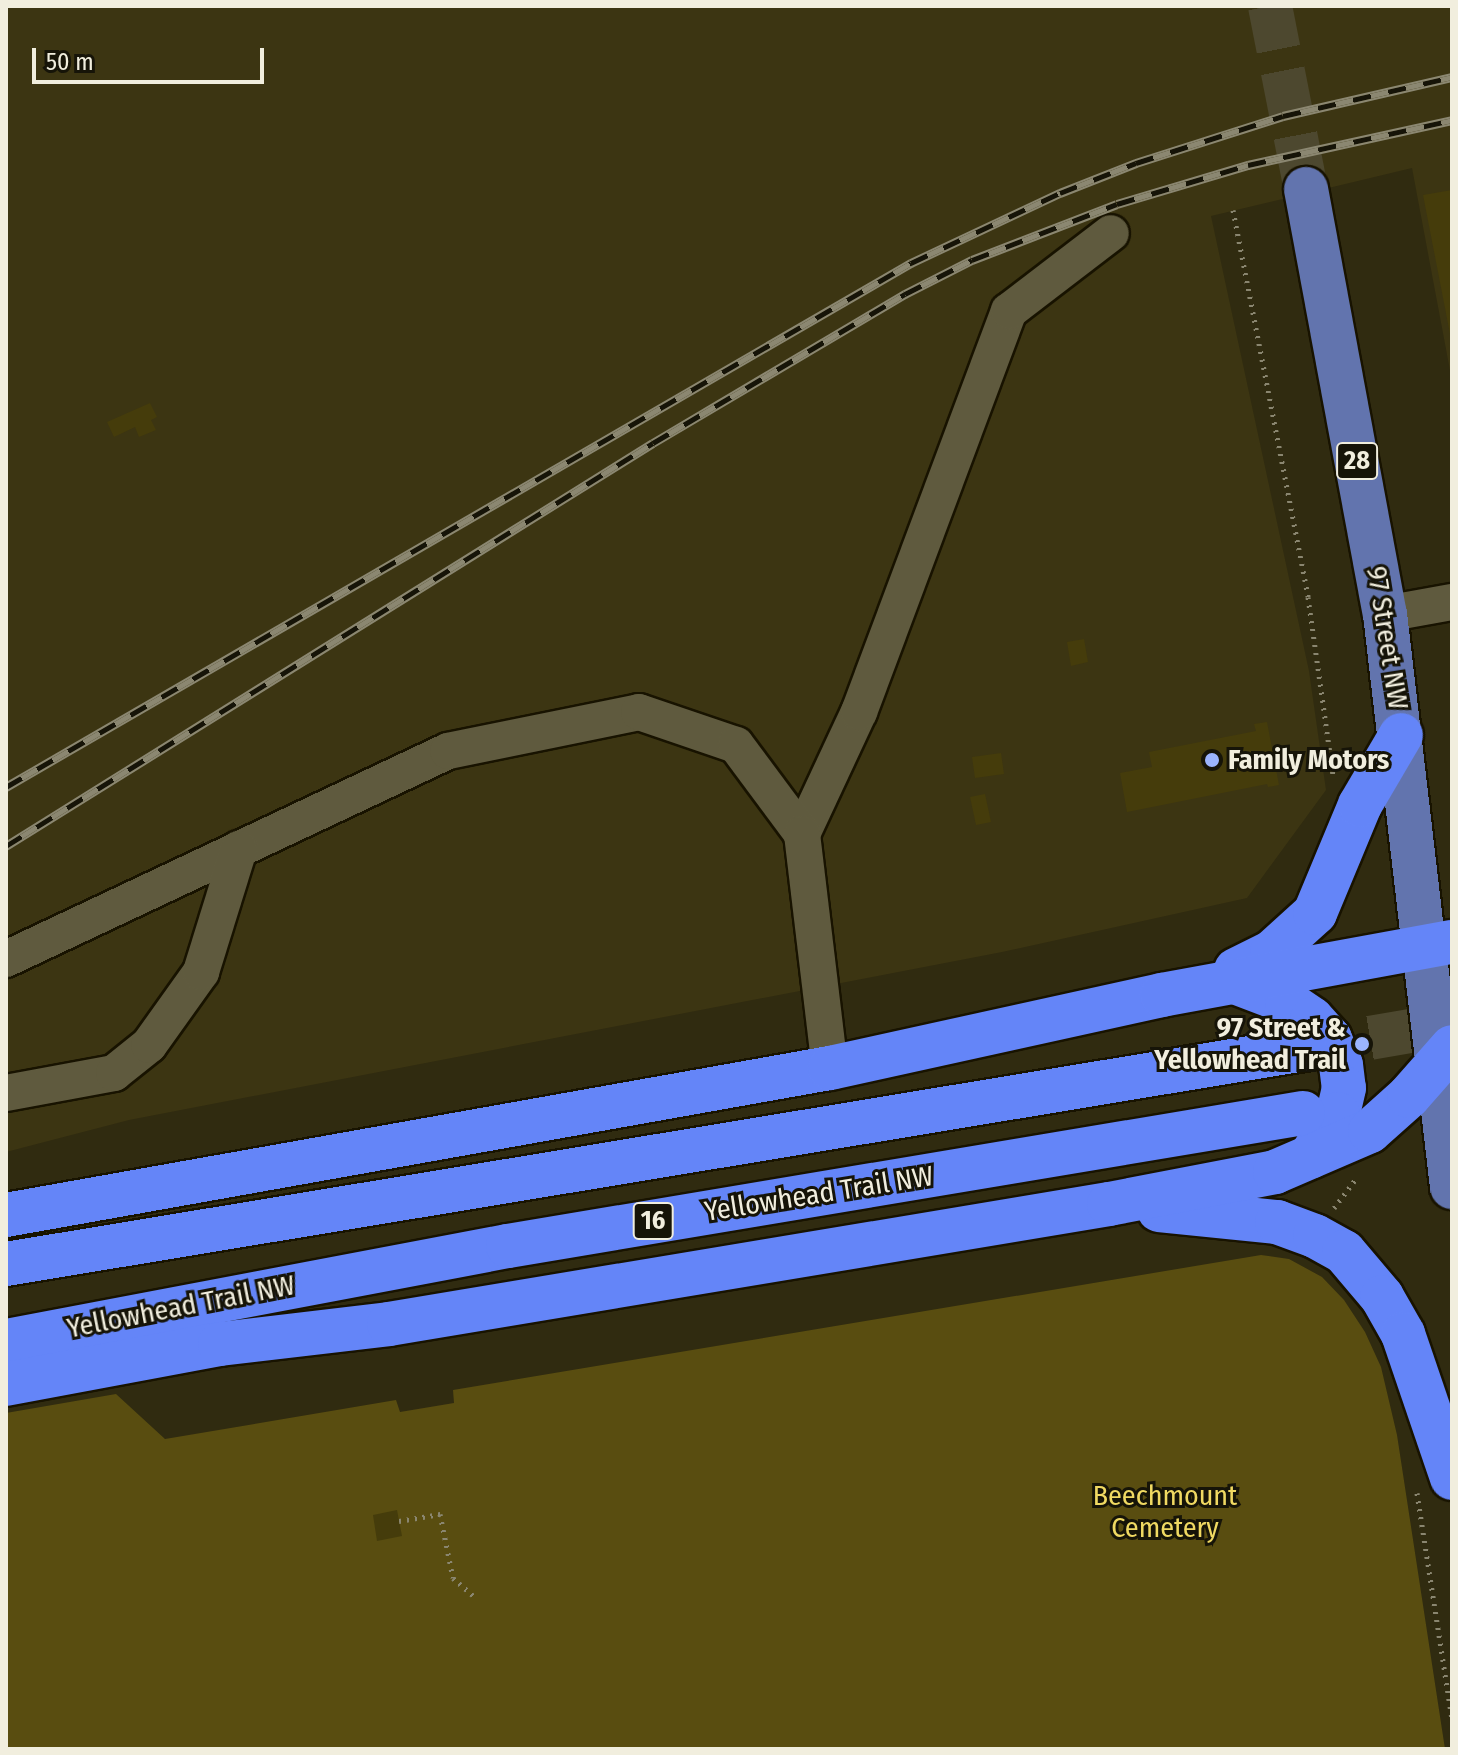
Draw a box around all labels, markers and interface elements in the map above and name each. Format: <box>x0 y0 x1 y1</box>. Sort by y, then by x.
scale bar <box>36 32 268 82</box>
text: 50 m <box>46 48 94 76</box>
road number: 28 <box>1335 439 1379 483</box>
street label: 97 Street NW <box>1359 564 1415 712</box>
place label: Family Motors <box>1228 743 1389 777</box>
marker: Family Motors <box>1203 751 1221 769</box>
place label: 97 Street & Yellowhead Trail <box>1154 1011 1346 1077</box>
marker: 97 Street & Yellowhead Trail <box>1353 1035 1371 1053</box>
street label: Yellowhead Trail NW <box>702 1159 936 1229</box>
road number: 16 <box>631 1199 675 1243</box>
street label: Yellowhead Trail NW <box>64 1268 298 1346</box>
park label: Beechmount Cemetery <box>1093 1479 1237 1545</box>

